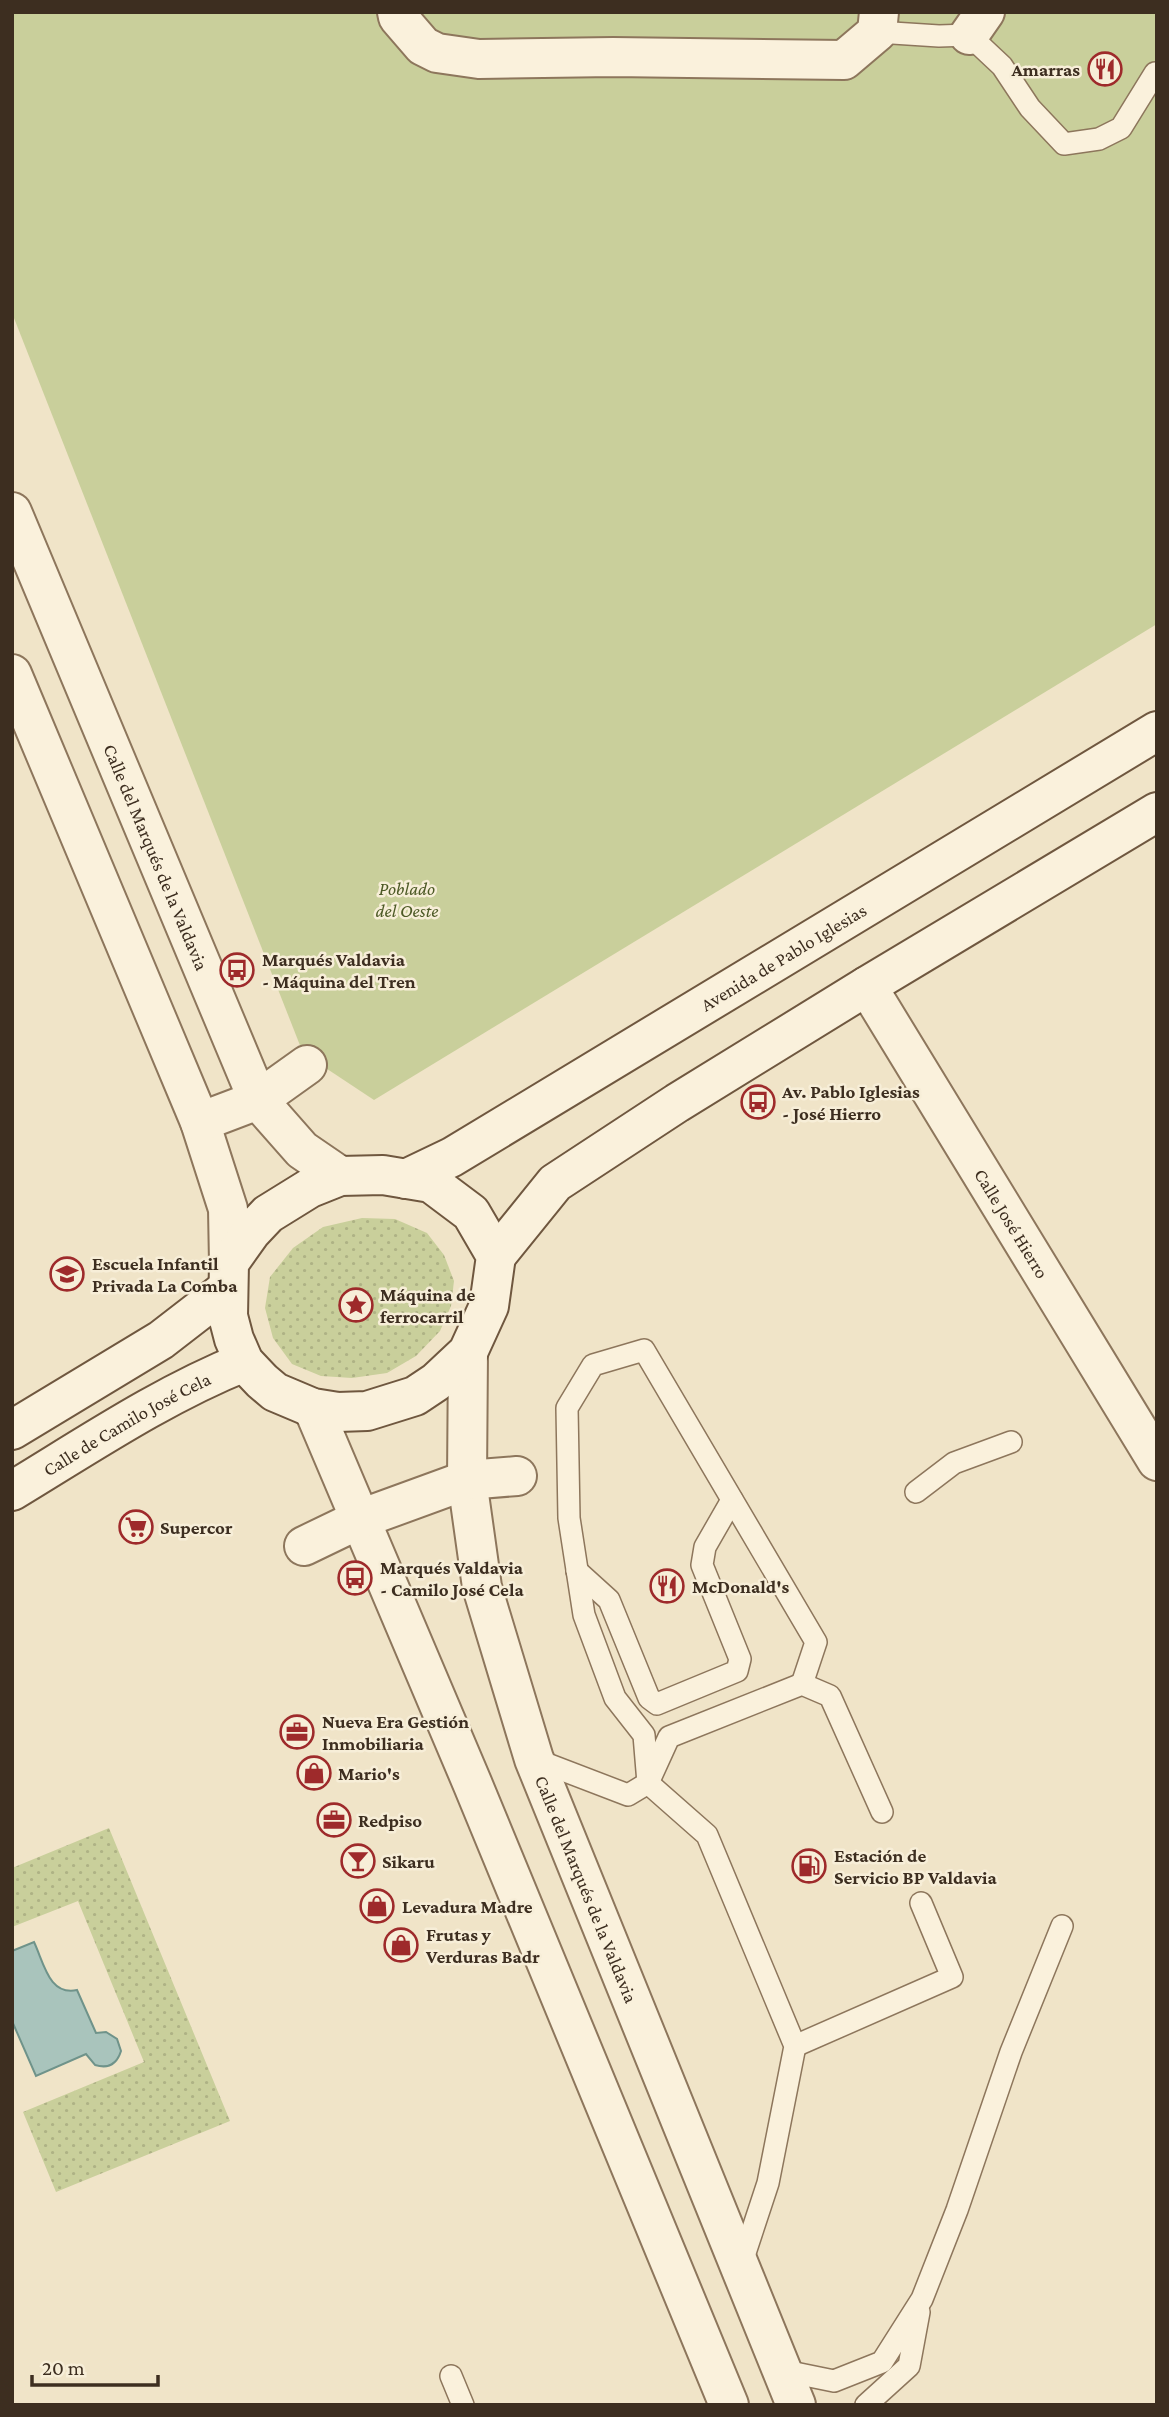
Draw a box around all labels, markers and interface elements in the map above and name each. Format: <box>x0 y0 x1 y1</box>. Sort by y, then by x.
restaurant icon: Amarras <box>1086 50 1124 88</box>
place label: Amarras <box>1011 59 1080 80</box>
street label: Calle del Marqués de la Valdavia <box>100 741 213 973</box>
park label: Poblado del Oeste <box>376 878 438 921</box>
street label: Avenida de Pablo Iglesias <box>697 899 870 1015</box>
place label: Marqués Valdavia - Máquina del Tren <box>262 949 416 992</box>
bus stop icon: Marqués Valdavia - Máquina del Tren <box>218 951 256 989</box>
place label: Av. Pablo Iglesias - José Hierro <box>781 1081 920 1124</box>
bus stop icon: Av. Pablo Iglesias - José Hierro <box>739 1083 777 1121</box>
street label: Calle José Hierro <box>970 1165 1053 1282</box>
place label: Escuela Infantil Privada La Comba <box>92 1253 238 1296</box>
school or university icon: Escuela Infantil Privada La Comba <box>48 1255 86 1293</box>
place label: Máquina de ferrocarril <box>380 1284 475 1327</box>
place icon: Máquina de ferrocarril <box>337 1286 375 1324</box>
street label: Calle de Camilo José Cela <box>39 1368 214 1480</box>
supermarket icon: Supercor <box>117 1508 155 1546</box>
place label: Supercor <box>160 1517 233 1538</box>
place label: Marqués Valdavia - Camilo José Cela <box>380 1557 524 1600</box>
bus stop icon: Marqués Valdavia - Camilo José Cela <box>336 1559 374 1597</box>
restaurant icon: McDonald's <box>648 1567 686 1605</box>
place label: McDonald's <box>692 1576 789 1597</box>
place label: Nueva Era Gestión Inmobiliaria <box>322 1711 469 1754</box>
office icon: Nueva Era Gestión Inmobiliaria <box>278 1713 316 1751</box>
shop icon: Mario's <box>295 1754 333 1792</box>
place label: Mario's <box>338 1763 400 1784</box>
street label: Calle del Marqués de la Valdavia <box>531 1772 642 2006</box>
office icon: Redpiso <box>315 1801 353 1839</box>
place label: Redpiso <box>358 1810 422 1831</box>
bar icon: Sikaru <box>339 1842 377 1880</box>
place label: Estación de Servicio BP Valdavia <box>834 1845 998 1888</box>
fuel station icon: Estación de Servicio BP Valdavia <box>790 1847 828 1885</box>
place label: Sikaru <box>382 1851 435 1872</box>
shop icon: Levadura Madre <box>358 1887 396 1925</box>
place label: Levadura Madre <box>402 1896 533 1917</box>
place label: Frutas y Verduras Badr <box>425 1924 540 1967</box>
shop icon: Frutas y Verduras Badr <box>382 1926 420 1964</box>
scale bar <box>32 2344 158 2388</box>
text: 20 m <box>42 2356 85 2380</box>

